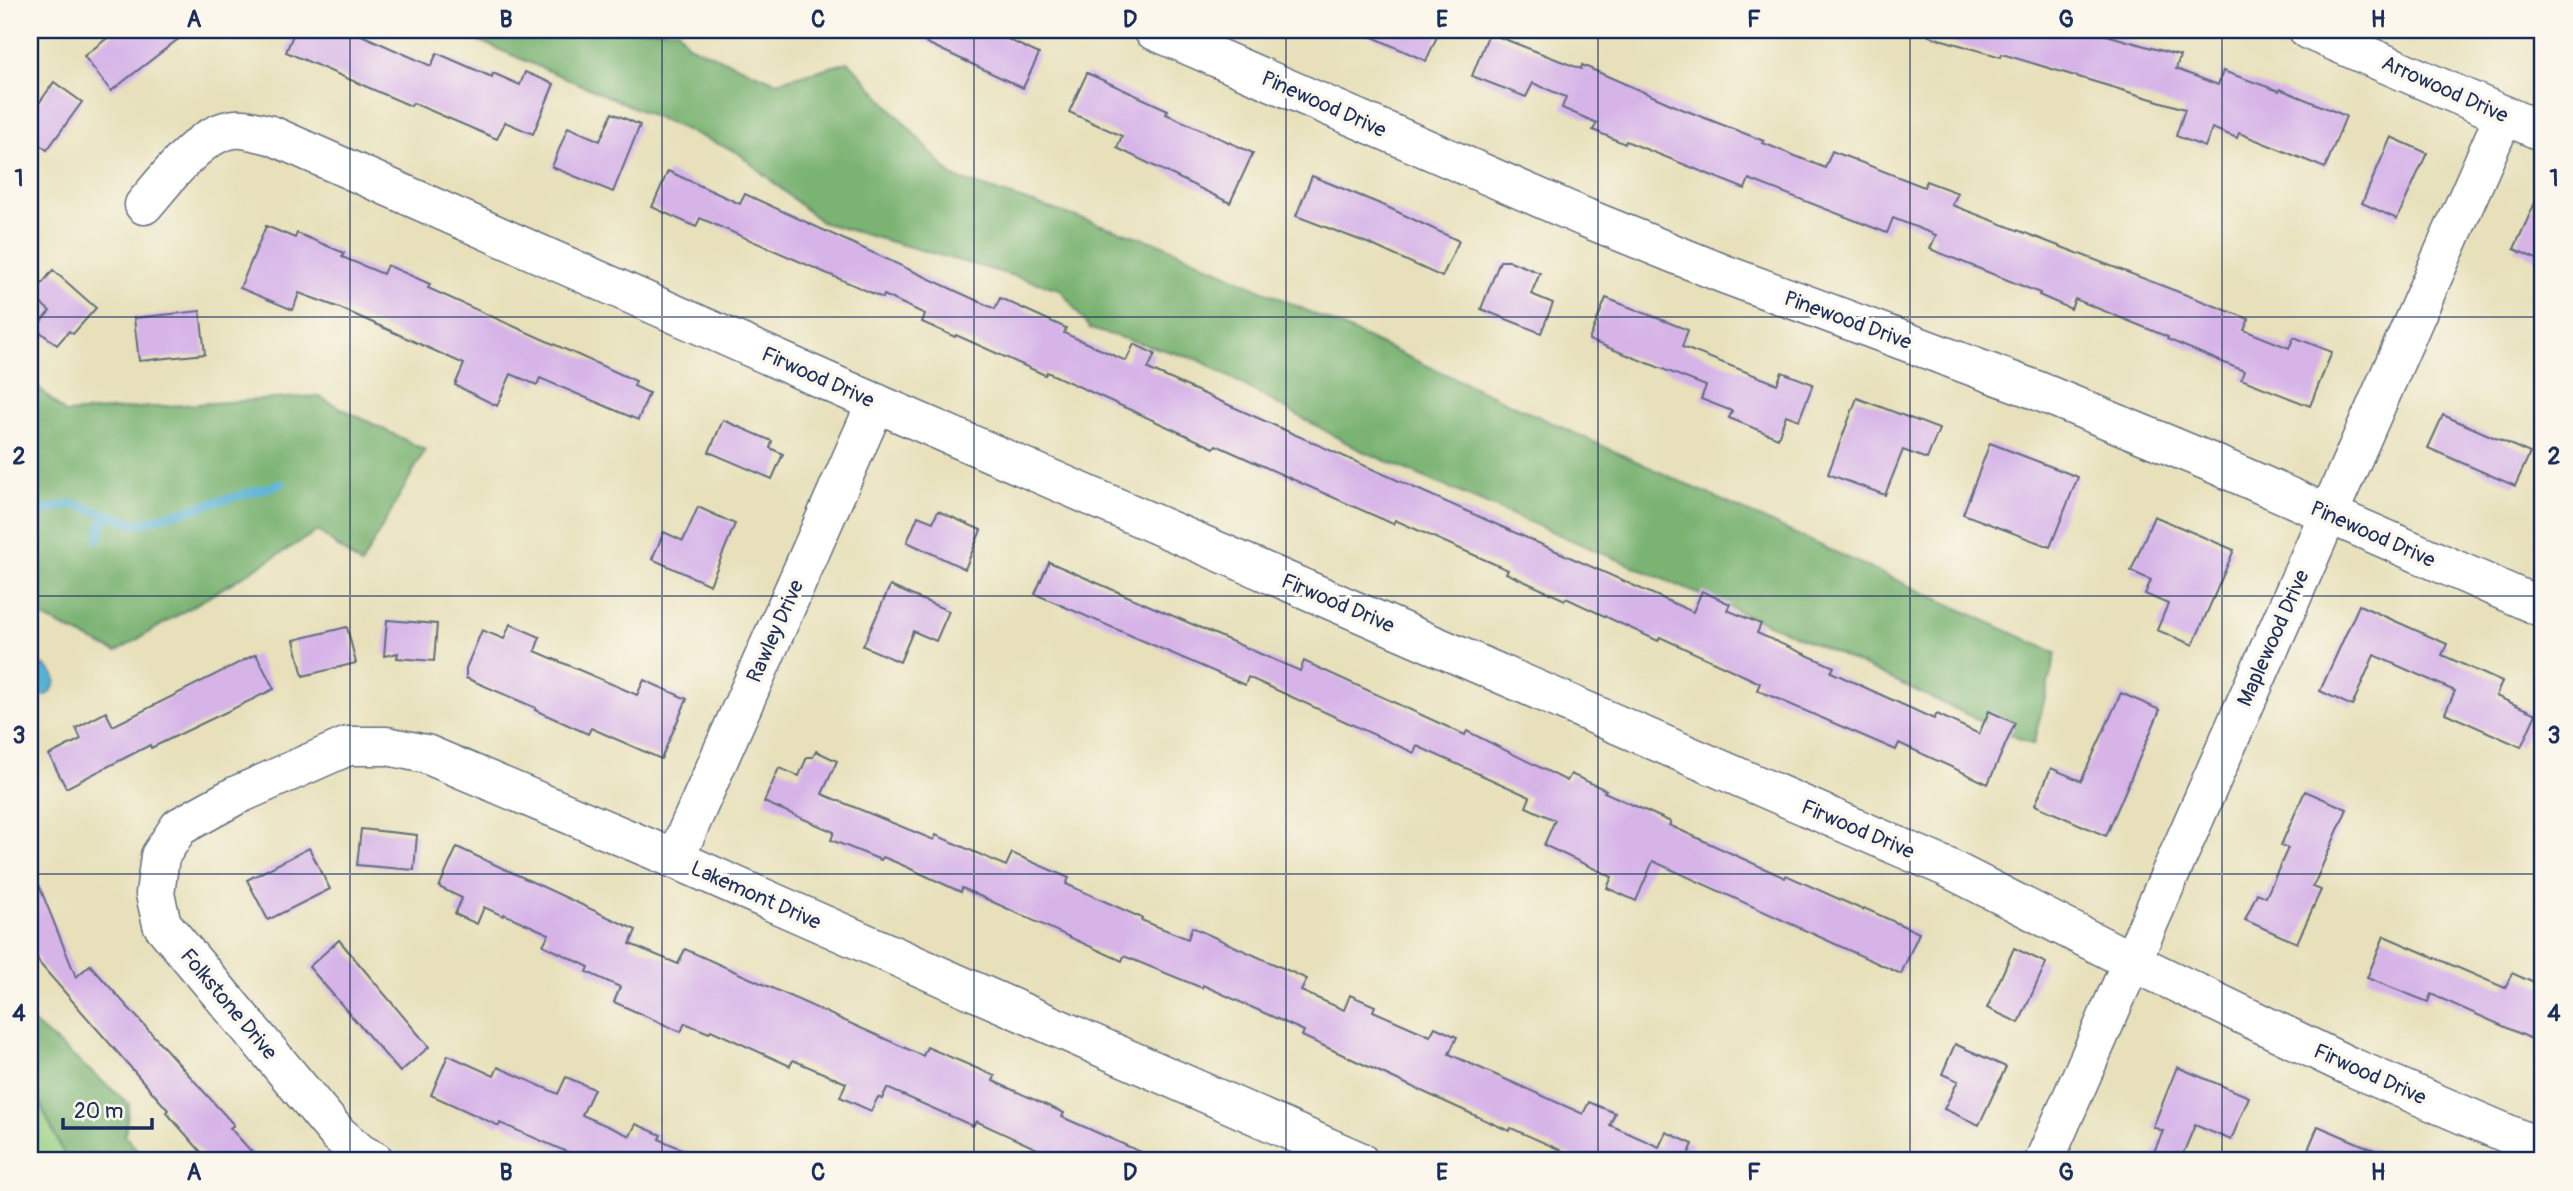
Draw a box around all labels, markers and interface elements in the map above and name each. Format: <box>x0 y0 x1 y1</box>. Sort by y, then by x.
text: A <box>187 5 202 34</box>
text: B <box>499 5 513 34</box>
text: C <box>811 5 825 34</box>
text: D <box>1123 5 1137 34</box>
text: E <box>1436 5 1448 34</box>
text: F <box>1747 5 1761 34</box>
text: G <box>2058 5 2074 34</box>
text: H <box>2371 5 2385 34</box>
street label: Arrowood Drive <box>2377 50 2513 130</box>
street label: Pinewood Drive <box>1257 65 1391 144</box>
text: 1 <box>15 164 24 193</box>
text: 1 <box>2550 164 2559 193</box>
street label: Pinewood Drive <box>1780 285 1916 356</box>
street label: Firwood Drive <box>757 341 879 415</box>
text: 2 <box>13 442 26 471</box>
text: 2 <box>2548 442 2561 471</box>
street label: Pinewood Drive <box>2306 495 2440 574</box>
street label: Maplewood Drive <box>2231 565 2316 711</box>
street label: Firwood Drive <box>1277 568 1399 640</box>
street label: Rawley Drive <box>741 575 810 687</box>
text: 3 <box>13 721 25 750</box>
text: 3 <box>2548 721 2560 750</box>
street label: Firwood Drive <box>1797 794 1919 866</box>
street label: Lakemont Drive <box>686 855 826 936</box>
street label: Folkstone Drive <box>174 943 283 1066</box>
text: 4 <box>12 999 26 1028</box>
text: 4 <box>2547 999 2561 1028</box>
street label: Firwood Drive <box>2309 1038 2431 1112</box>
scale bar <box>63 1086 152 1130</box>
text: 20 m <box>74 1098 123 1125</box>
text: A <box>187 1158 202 1187</box>
text: B <box>499 1158 513 1187</box>
text: C <box>811 1158 825 1187</box>
text: D <box>1123 1158 1137 1187</box>
text: E <box>1436 1158 1448 1187</box>
text: F <box>1747 1158 1761 1187</box>
text: G <box>2058 1158 2074 1187</box>
text: H <box>2371 1158 2385 1187</box>

